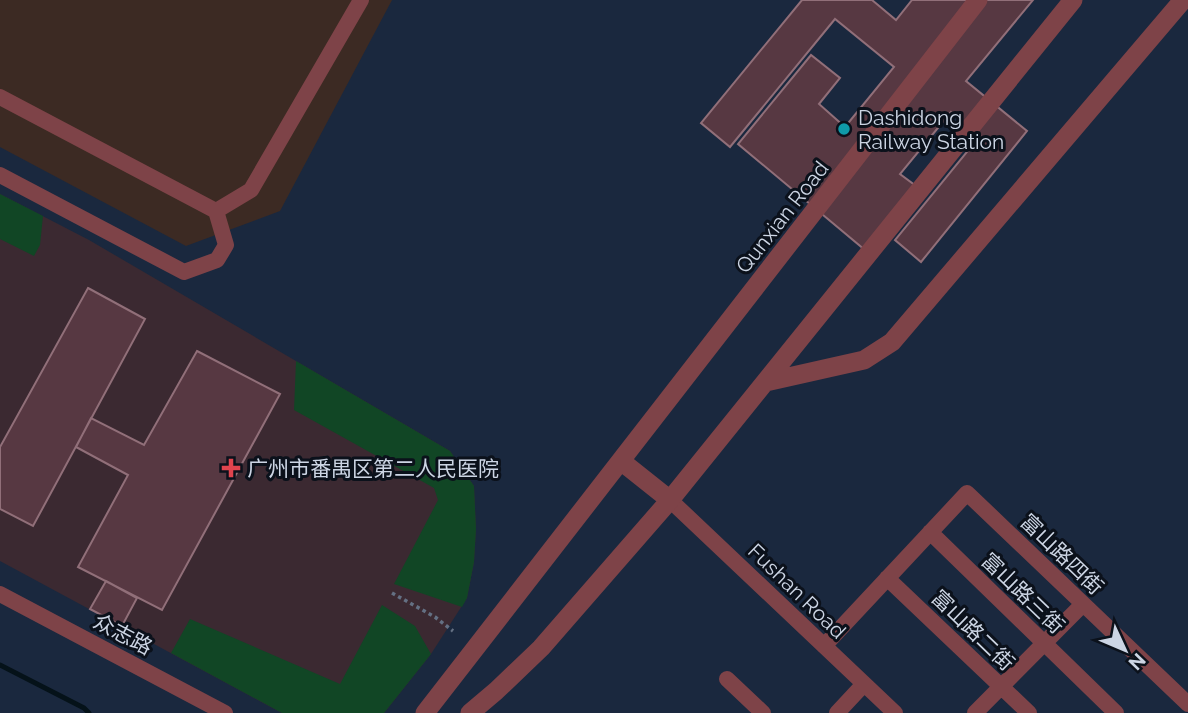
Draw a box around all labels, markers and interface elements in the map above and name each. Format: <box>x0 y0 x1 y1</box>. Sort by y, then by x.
place label: Dashidong Railway Station <box>858 105 1004 154</box>
marker: Dashidong Railway Station <box>836 121 852 137</box>
street label: Qunxian Road <box>731 156 833 278</box>
place label: 广州市番禺区第二人民医院 <box>247 456 499 481</box>
marker: 广州市番禺区第二人民医院 <box>221 458 241 478</box>
street label: 富山路四街 <box>1016 509 1108 599</box>
street label: Fushan Road <box>743 538 851 644</box>
street label: 富山路三街 <box>977 548 1069 638</box>
street label: 富山路二街 <box>927 585 1019 675</box>
street label: 众志路 <box>89 608 157 660</box>
north arrow <box>1090 615 1160 685</box>
text: N <box>1124 649 1150 675</box>

